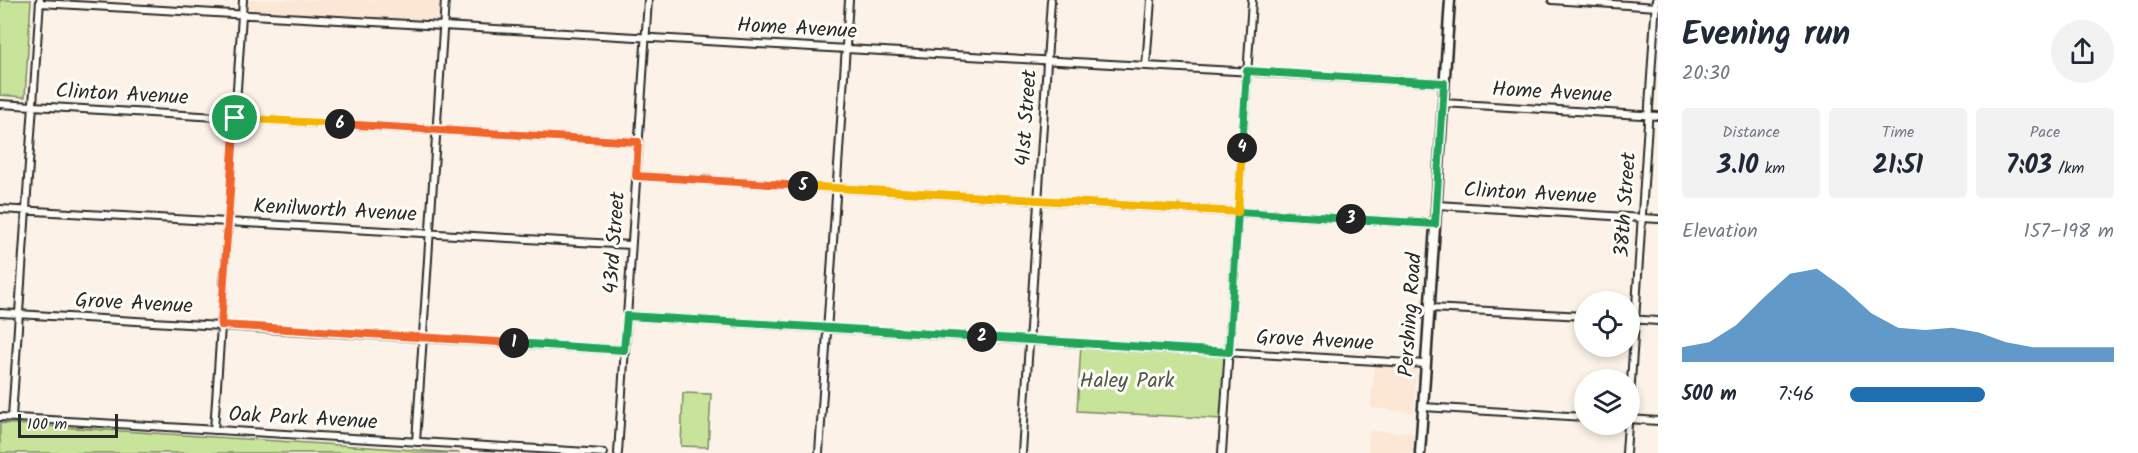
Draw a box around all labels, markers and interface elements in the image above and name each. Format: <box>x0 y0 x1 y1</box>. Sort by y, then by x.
street label: Home Avenue <box>736 9 858 49</box>
text: Evening run <box>1682 9 1850 62</box>
button: share <box>2051 20 2114 83</box>
text: 20:30 <box>1682 58 1730 90</box>
street label: 41st Street <box>1007 68 1047 167</box>
street label: Home Avenue <box>1491 73 1613 113</box>
street label: Clinton Avenue <box>55 75 190 115</box>
pin <box>209 92 260 143</box>
icon: arrive <box>218 101 251 134</box>
pin: 6 <box>325 109 355 139</box>
text: 6 <box>336 111 344 136</box>
text: Distance <box>1722 120 1780 145</box>
text: Time <box>1882 120 1914 145</box>
text: Pace <box>2030 120 2060 145</box>
pin: 4 <box>1227 133 1257 163</box>
text: 4 <box>1238 135 1246 160</box>
text: 3.10 <box>1717 145 1758 187</box>
text: 21:51 <box>1873 145 1923 187</box>
text: 7:03 <box>2006 145 2052 187</box>
street label: 38th Street <box>1606 150 1646 259</box>
text: km <box>1758 156 1785 181</box>
text: /km <box>2052 156 2084 181</box>
pin: 5 <box>788 171 818 201</box>
text: 5 <box>799 173 807 198</box>
street label: Clinton Avenue <box>1463 174 1598 214</box>
street label: Kenilworth Avenue <box>253 190 418 232</box>
street label: 43rd Street <box>595 190 635 295</box>
pin: 3 <box>1336 204 1366 234</box>
text: 3 <box>1347 206 1355 231</box>
text: Elevation <box>1682 216 1758 248</box>
text: 157–198 m <box>2024 216 2114 248</box>
street label: Pershing Road <box>1390 251 1432 378</box>
street label: Grove Avenue <box>74 284 194 324</box>
map controls <box>1574 291 1640 435</box>
button: locate <box>1574 291 1640 357</box>
street label: Grove Avenue <box>1255 321 1375 361</box>
pin: 2 <box>967 322 997 352</box>
text: 2 <box>977 324 987 349</box>
pin: 1 <box>499 328 529 358</box>
text: 1 <box>512 330 516 355</box>
park label: Haley Park <box>1080 365 1175 398</box>
button: layers <box>1574 369 1640 435</box>
text: 500 m <box>1682 379 1737 411</box>
text: 7:46 <box>1778 379 1814 411</box>
street label: Oak Park Avenue <box>228 399 379 439</box>
scale bar <box>18 411 118 438</box>
text: 100 m <box>27 412 67 437</box>

